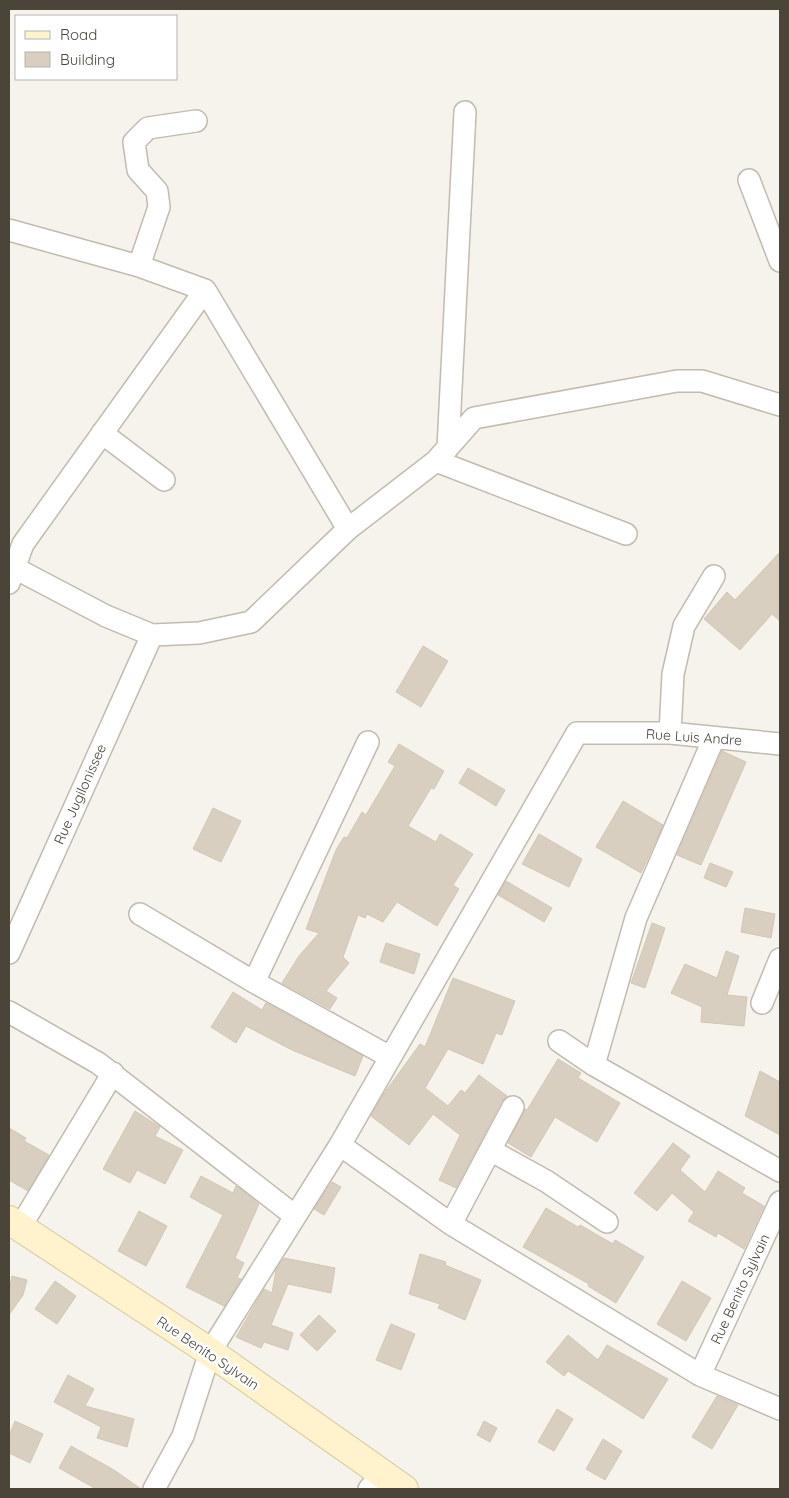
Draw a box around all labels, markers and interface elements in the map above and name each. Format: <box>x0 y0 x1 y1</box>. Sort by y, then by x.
legend <box>15 15 178 80</box>
text: Road <box>60 25 97 44</box>
text: Building <box>60 50 115 69</box>
street label: Rue Luis Andre <box>645 725 743 749</box>
street label: Rue Jugilonissee <box>50 741 110 847</box>
street label: Rue Benito Sylvain <box>707 1231 773 1347</box>
street label: Rue Benito Sylvain <box>153 1312 263 1394</box>

